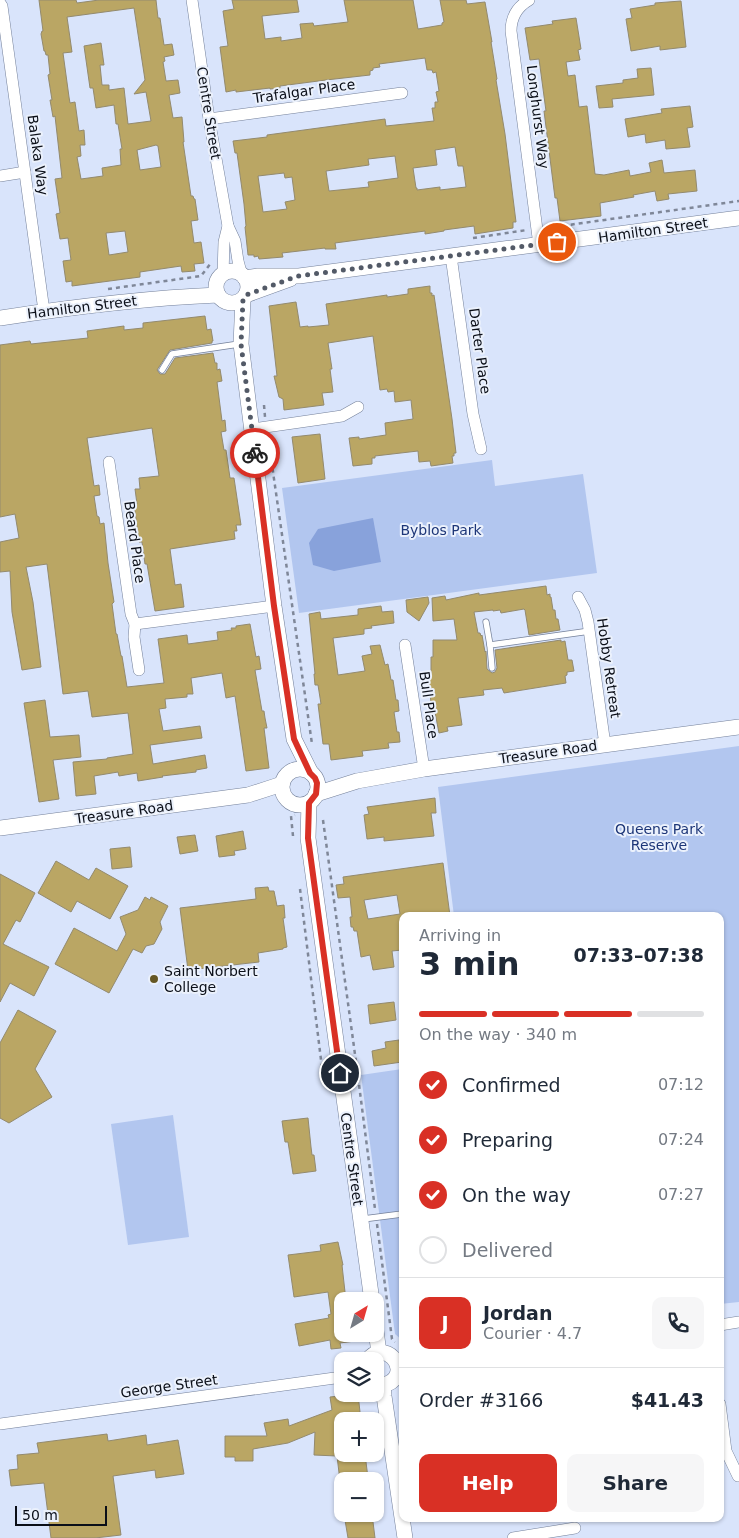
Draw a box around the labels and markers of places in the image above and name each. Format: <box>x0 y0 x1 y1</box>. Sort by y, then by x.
pin <box>536 221 578 263</box>
place label: Saint Norbert College <box>164 963 258 995</box>
marker: Saint Norbert College <box>148 973 160 985</box>
pin <box>319 1052 361 1094</box>

